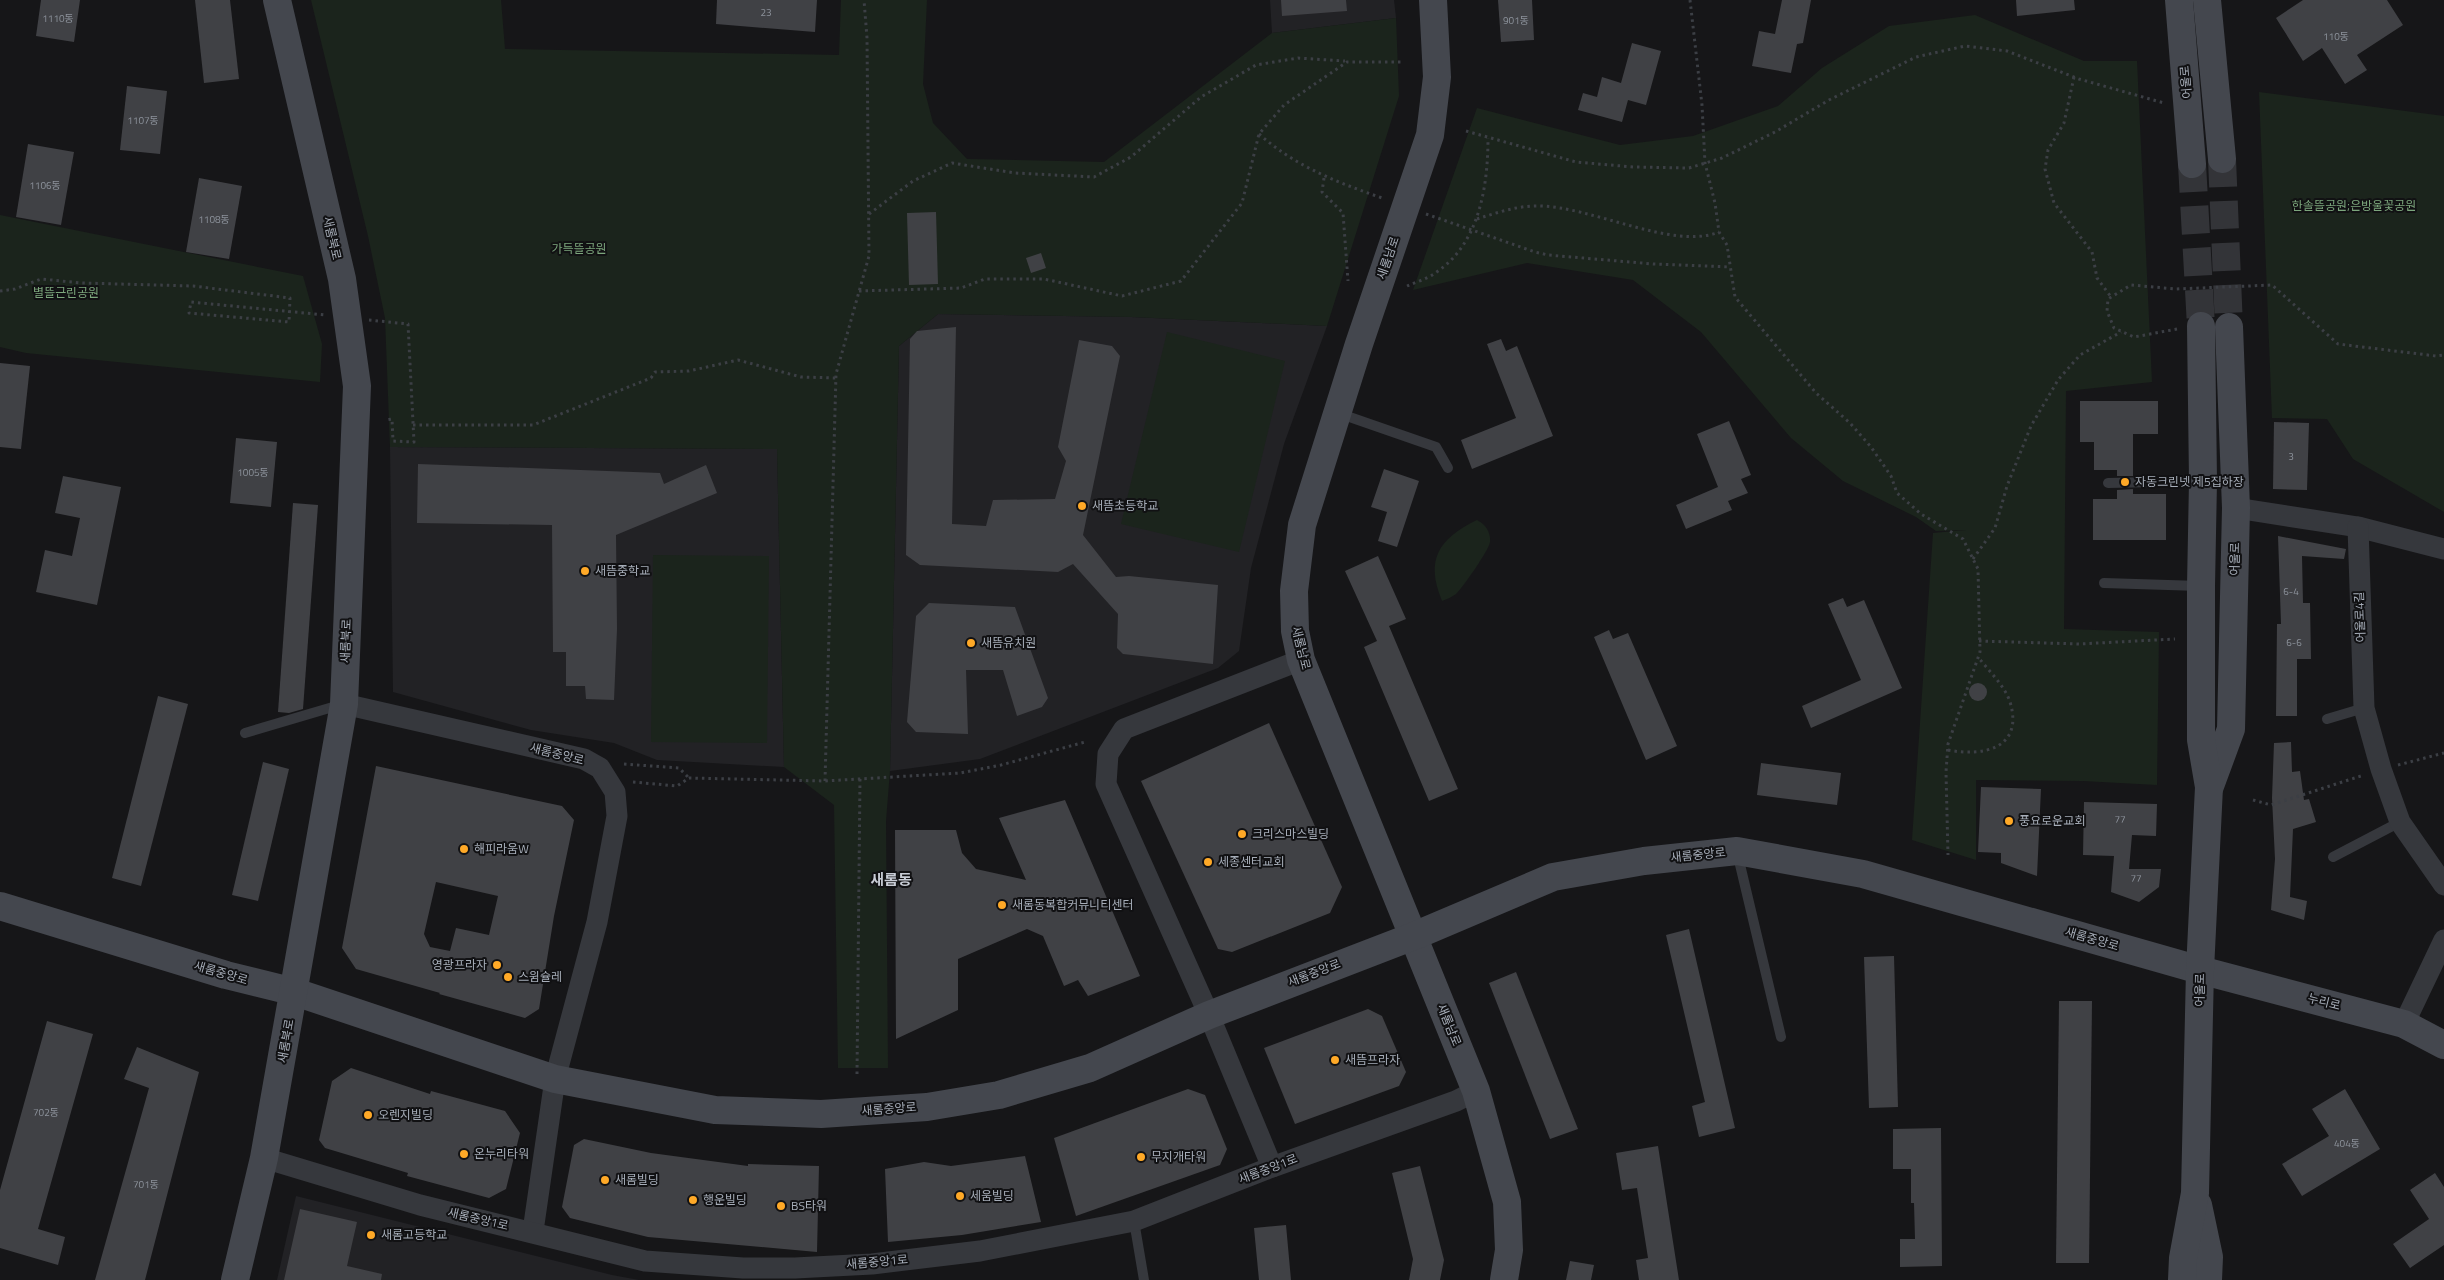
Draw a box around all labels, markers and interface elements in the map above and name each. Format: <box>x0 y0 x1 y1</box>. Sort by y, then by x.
house number: 23 <box>760 5 772 20</box>
house number: 1110동 <box>42 11 74 26</box>
house number: 901동 <box>1503 13 1529 28</box>
house number: 110동 <box>2323 29 2349 44</box>
street label: 어울로 <box>2175 65 2196 99</box>
house number: 1107동 <box>127 113 159 128</box>
house number: 1106동 <box>29 178 61 193</box>
park label: 한솔뜰공원;은방울꽃공원 <box>2292 196 2416 215</box>
house number: 1108동 <box>198 212 230 227</box>
street label: 새롬북로 <box>318 214 347 262</box>
street label: 새롬남로 <box>1371 234 1404 282</box>
park label: 가득뜰공원 <box>551 239 607 258</box>
park label: 별뜰근린공원 <box>33 283 99 302</box>
house number: 3 <box>2288 449 2294 464</box>
house number: 1005동 <box>237 465 269 480</box>
place label: 자동크린넷 제5집하장 <box>2135 472 2244 491</box>
marker: 자동크린넷 제5집하장 <box>2119 476 2131 488</box>
place label: 새뜸초등학교 <box>1092 496 1158 515</box>
marker: 새뜸초등학교 <box>1076 500 1088 512</box>
street label: 어울로 <box>2225 542 2244 576</box>
place label: 새뜸중학교 <box>595 561 650 580</box>
marker: 새뜸중학교 <box>579 565 591 577</box>
house number: 6-4 <box>2283 584 2299 599</box>
street label: 어울로4길 <box>2349 591 2370 643</box>
street label: 새롬북로 <box>335 619 356 663</box>
street label: 새롬남로 <box>1287 624 1316 672</box>
place label: 새뜸유치원 <box>981 633 1036 652</box>
house number: 6-6 <box>2286 635 2302 650</box>
marker: 새뜸유치원 <box>965 637 977 649</box>
street label: 새롬중앙로 <box>528 738 586 769</box>
place label: 풍요로운교회 <box>2019 811 2085 830</box>
house number: 77 <box>2114 812 2126 827</box>
marker: 풍요로운교회 <box>2003 815 2015 827</box>
place label: 크리스마스빌딩 <box>1252 824 1329 843</box>
marker: 크리스마스빌딩 <box>1236 828 1248 840</box>
place label: 해피라움W <box>474 839 529 858</box>
street label: 새롬중앙로 <box>1670 842 1726 867</box>
marker: 해피라움W <box>458 843 470 855</box>
place label: 세종센터교회 <box>1218 852 1284 871</box>
marker: 세종센터교회 <box>1202 856 1214 868</box>
district label: 새롬동 <box>870 868 912 891</box>
house number: 77 <box>2130 871 2142 886</box>
place label: 새롬동복합커뮤니티센터 <box>1012 895 1133 914</box>
marker: 새롬동복합커뮤니티센터 <box>996 899 1008 911</box>
street label: 새롬중앙로 <box>2063 922 2121 955</box>
street label: 새롬중앙로 <box>1285 954 1343 991</box>
place label: 영광프라자 <box>432 955 487 974</box>
street label: 새롬중앙로 <box>192 956 250 989</box>
marker: 영광프라자 <box>491 959 503 971</box>
place label: 스윔슐레 <box>518 967 562 986</box>
marker: 스윔슐레 <box>502 971 514 983</box>
street label: 어울로 <box>2190 973 2209 1007</box>
street label: 누리로 <box>2306 988 2342 1015</box>
street label: 새롬남로 <box>1432 1001 1467 1049</box>
street label: 새롬북로 <box>272 1018 299 1064</box>
place label: 새뜸프라자 <box>1345 1050 1400 1069</box>
marker: 새뜸프라자 <box>1329 1054 1341 1066</box>
street label: 새롬중앙로 <box>861 1097 917 1120</box>
house number: 702동 <box>33 1105 59 1120</box>
place label: 오렌지빌딩 <box>378 1105 433 1124</box>
marker: 오렌지빌딩 <box>362 1109 374 1121</box>
house number: 404동 <box>2334 1136 2360 1151</box>
place label: 온누리타워 <box>474 1144 529 1163</box>
place label: 무지개타워 <box>1151 1147 1206 1166</box>
marker: 온누리타워 <box>458 1148 470 1160</box>
street label: 새롬중앙1로 <box>1236 1149 1300 1188</box>
marker: 무지개타워 <box>1135 1151 1147 1163</box>
place label: 새롬빌딩 <box>615 1170 659 1189</box>
marker: 새롬빌딩 <box>599 1174 611 1186</box>
house number: 701동 <box>133 1177 159 1192</box>
place label: 세움빌딩 <box>970 1186 1014 1205</box>
place label: 행운빌딩 <box>703 1190 747 1209</box>
marker: 세움빌딩 <box>954 1190 966 1202</box>
marker: 행운빌딩 <box>687 1194 699 1206</box>
place label: BS타워 <box>791 1196 827 1215</box>
marker: BS타워 <box>775 1200 787 1212</box>
street label: 새롬중앙1로 <box>446 1202 510 1235</box>
place label: 새롬고등학교 <box>381 1225 447 1244</box>
marker: 새롬고등학교 <box>365 1229 377 1241</box>
street label: 새롬중앙1로 <box>845 1249 909 1274</box>

